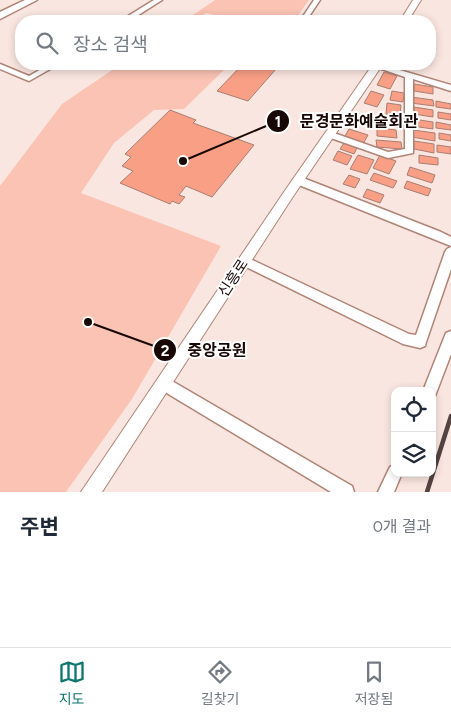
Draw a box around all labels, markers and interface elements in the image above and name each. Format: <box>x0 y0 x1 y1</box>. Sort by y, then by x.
search box <box>15 15 436 70</box>
icon: search <box>33 29 61 57</box>
text: 장소 검색 <box>73 33 148 56</box>
callout: 문경문화예술회관 <box>265 106 428 137</box>
text: 문경문화예술회관 <box>300 112 418 131</box>
text: 1 <box>275 113 281 131</box>
street label: 신흥로 <box>214 256 252 300</box>
callout: 중앙공원 <box>153 335 257 366</box>
text: 중앙공원 <box>188 341 246 360</box>
text: 2 <box>161 342 170 360</box>
map controls <box>391 387 436 477</box>
button: locate <box>391 387 436 432</box>
button: layers <box>391 432 436 477</box>
text: 주변 <box>20 514 59 539</box>
text: 0개 결과 <box>373 517 431 536</box>
tab: 지도 <box>58 658 86 708</box>
tab: 길찾기 <box>201 658 239 708</box>
tab: 저장됨 <box>355 658 393 708</box>

